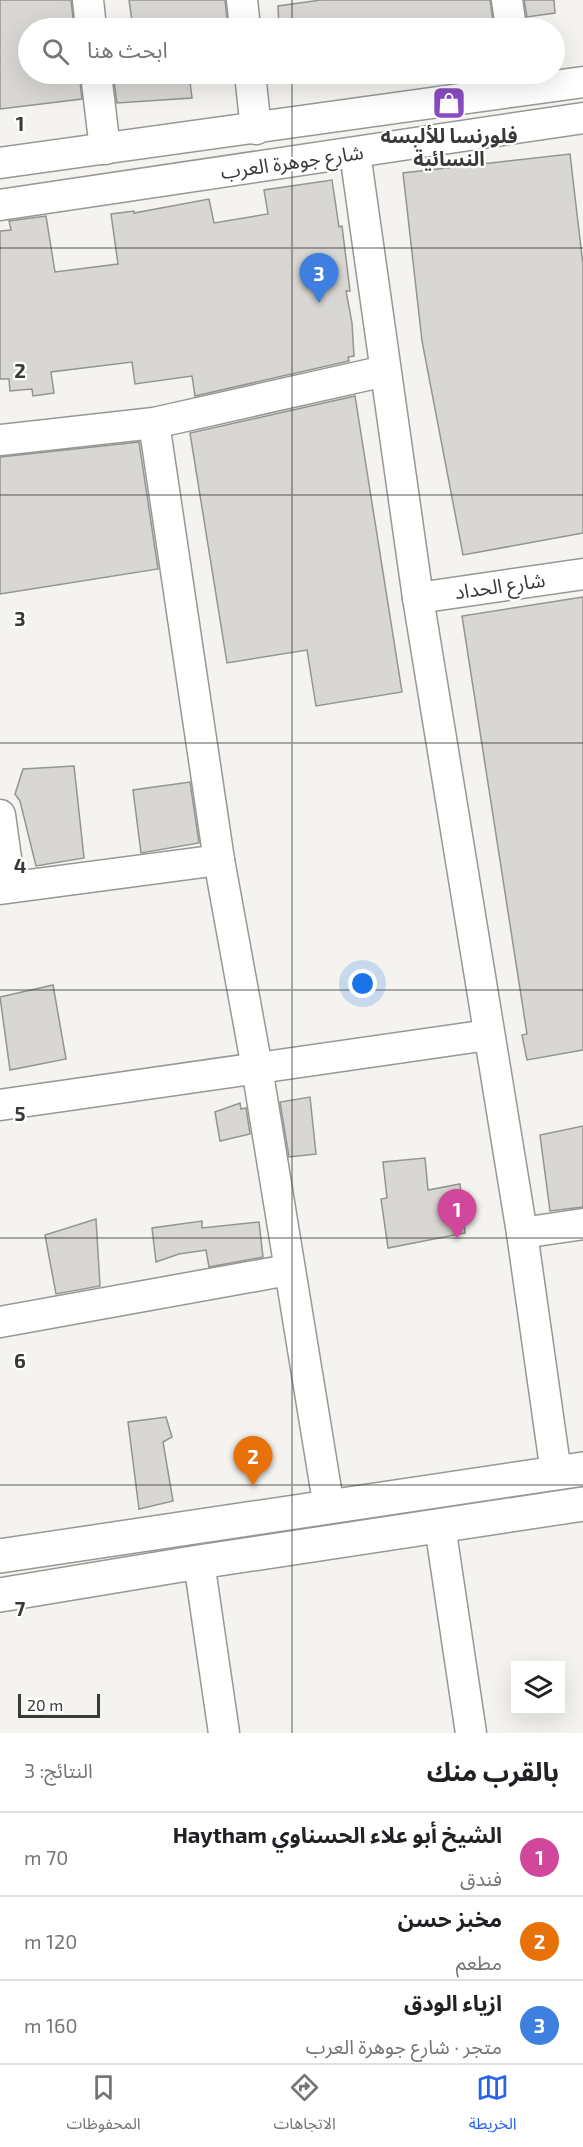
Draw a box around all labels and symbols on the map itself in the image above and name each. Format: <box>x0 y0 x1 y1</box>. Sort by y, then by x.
shop icon: فلورنسا للألبسه النسائية <box>431 85 467 121</box>
text: 1 <box>16 111 24 135</box>
place label: فلورنسا للألبسه النسائية <box>380 123 518 171</box>
street label: شارع جوهرة العرب <box>219 139 365 187</box>
pin: 3 <box>300 254 338 303</box>
text: 2 <box>14 358 26 382</box>
street label: شارع الحداد <box>453 567 547 607</box>
text: 3 <box>14 606 26 630</box>
text: 4 <box>14 853 27 877</box>
your location <box>348 969 377 998</box>
text: 5 <box>14 1101 26 1125</box>
pin: 1 <box>438 1190 476 1239</box>
text: 6 <box>14 1348 26 1372</box>
pin: 2 <box>234 1436 272 1486</box>
text: 7 <box>15 1596 26 1620</box>
scale bar <box>18 1691 100 1718</box>

